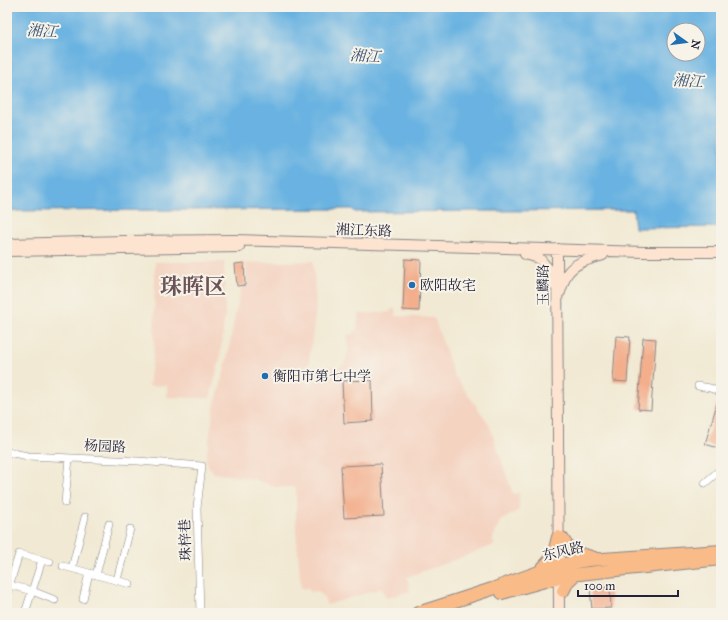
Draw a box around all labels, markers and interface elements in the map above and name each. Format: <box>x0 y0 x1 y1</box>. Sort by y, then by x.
water label: 湘江 <box>26 21 60 41</box>
north arrow <box>666 22 706 62</box>
text: N <box>688 38 703 51</box>
water label: 湘江 <box>349 46 383 66</box>
water label: 湘江 <box>672 71 706 91</box>
street label: 湘江东路 <box>336 221 392 240</box>
street label: 玉麟路 <box>535 264 552 306</box>
district label: 珠晖区 <box>160 273 226 300</box>
place label: 欧阳故宅 <box>420 277 476 294</box>
marker: 欧阳故宅 <box>407 280 417 290</box>
place label: 衡阳市第七中学 <box>273 368 371 385</box>
marker: 衡阳市第七中学 <box>260 371 270 381</box>
street label: 杨园路 <box>84 437 126 456</box>
street label: 珠梓巷 <box>176 519 195 561</box>
street label: 东风路 <box>541 538 585 564</box>
scale bar <box>578 572 678 598</box>
text: 100 m <box>584 579 615 593</box>

